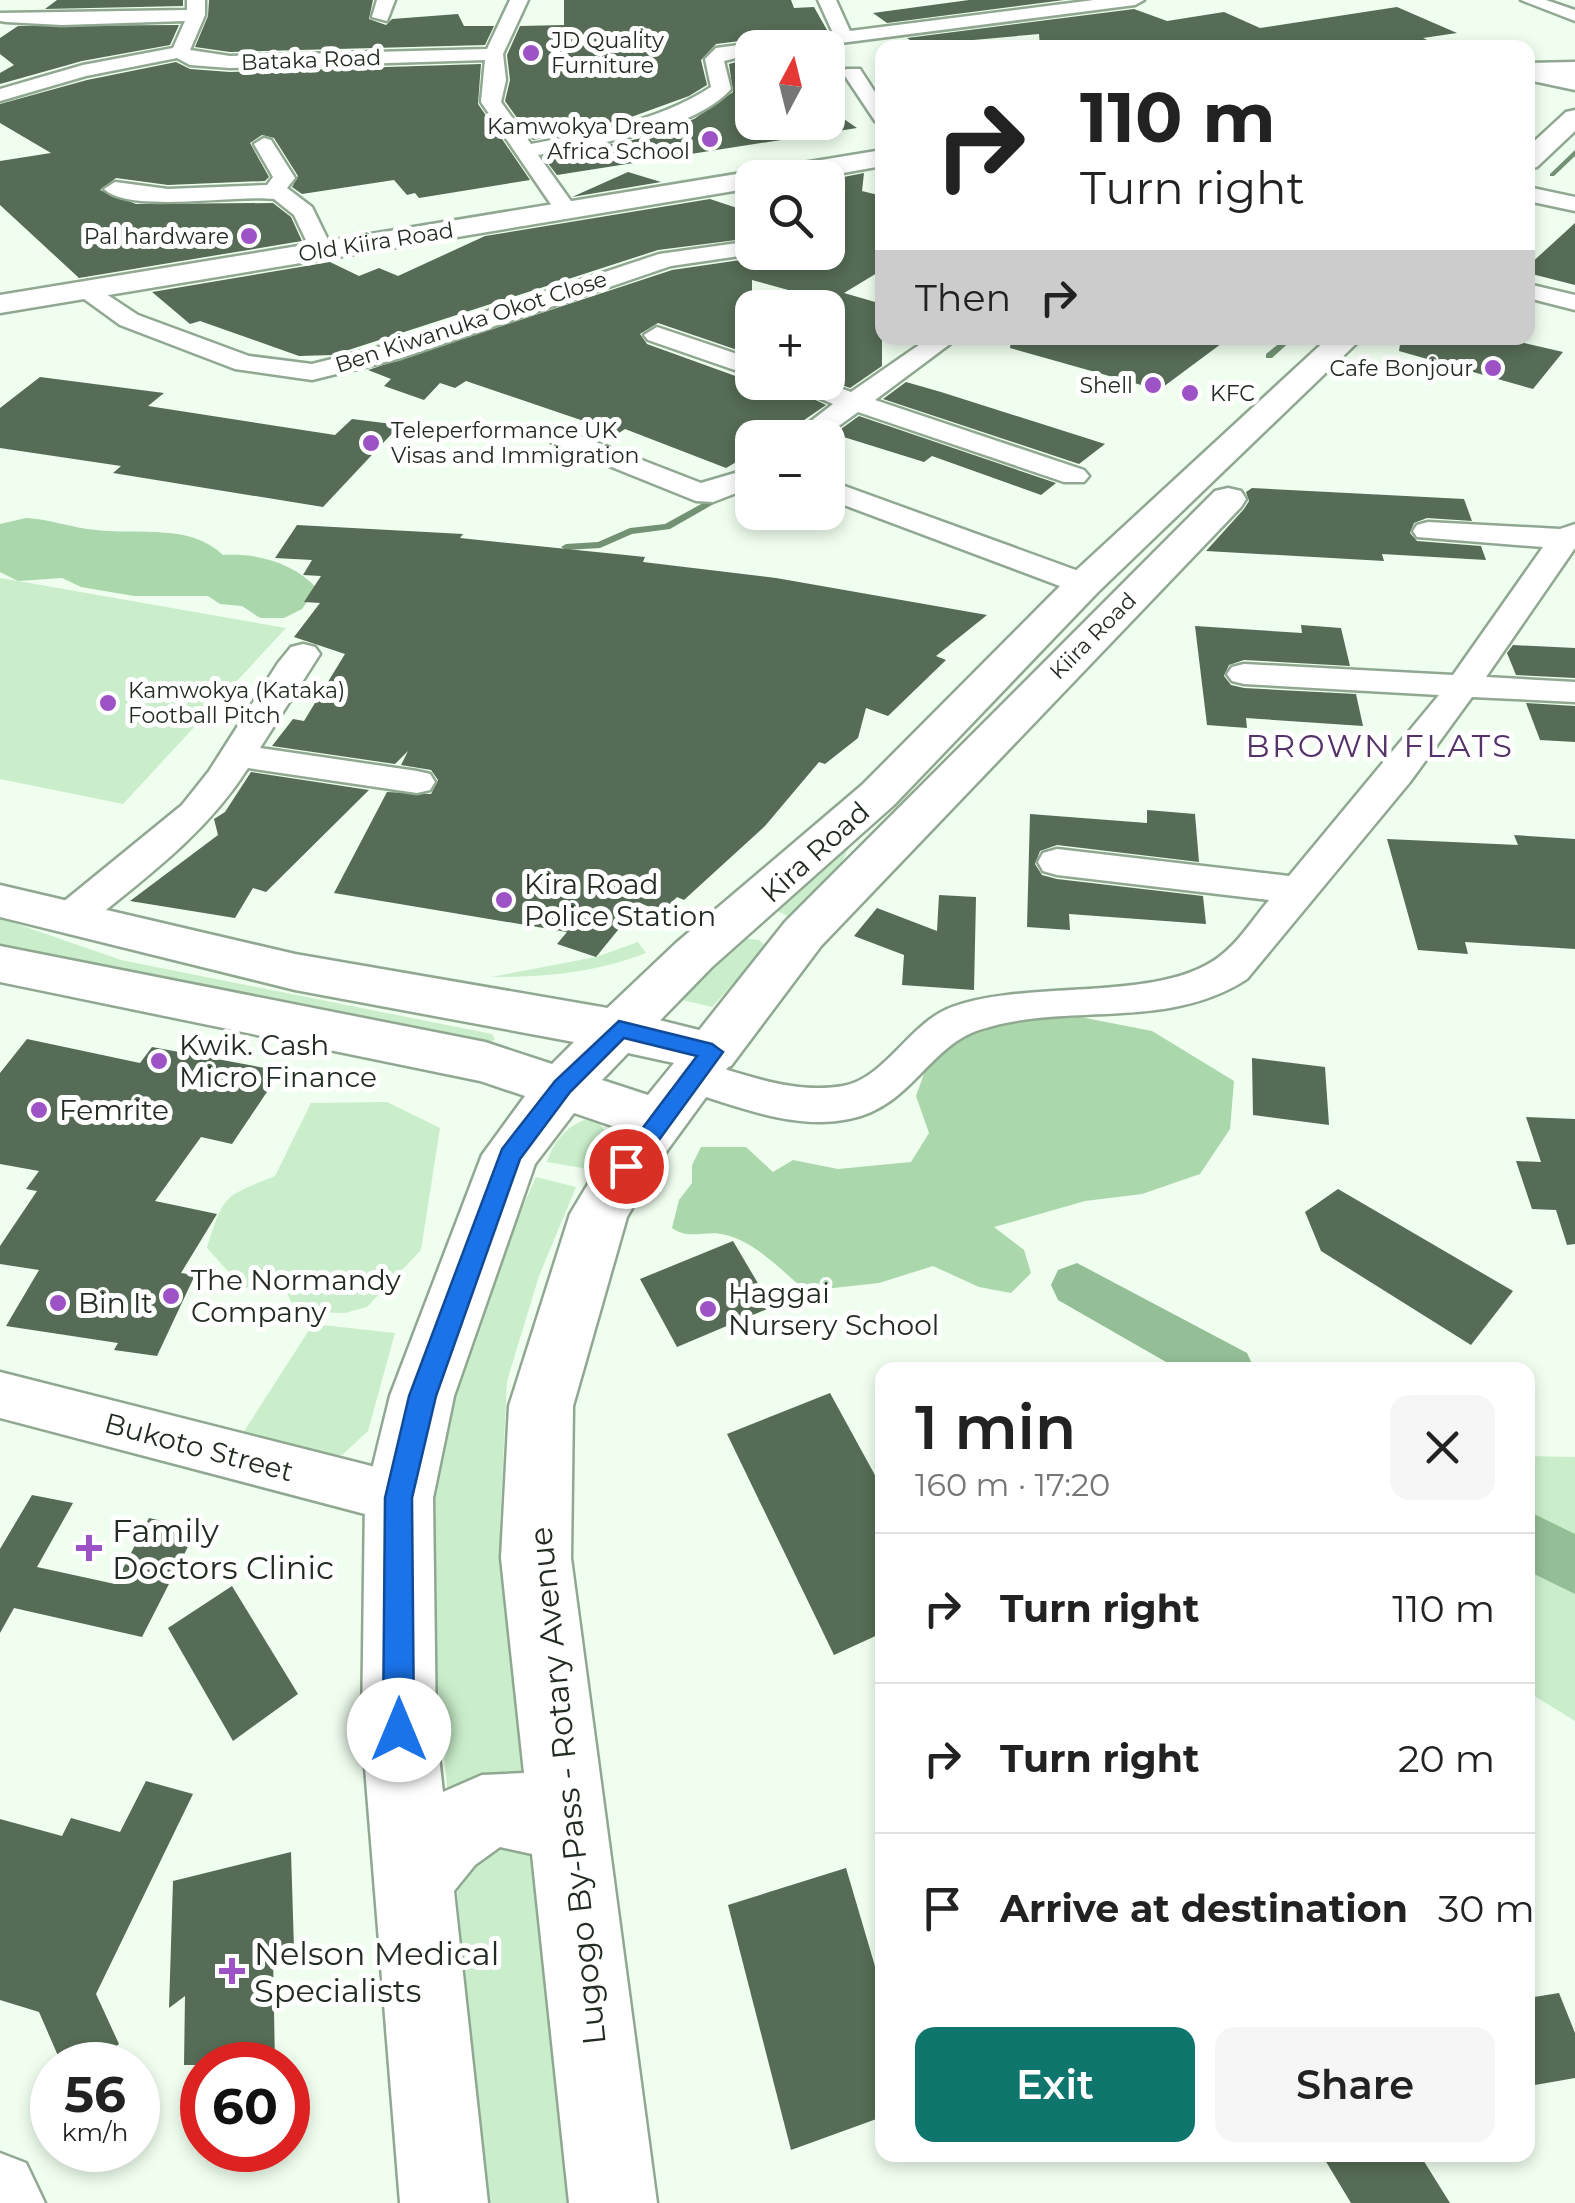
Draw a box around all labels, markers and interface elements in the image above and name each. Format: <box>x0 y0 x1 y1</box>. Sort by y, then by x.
place label: JD Quality Furniture <box>550 27 664 79</box>
north arrow <box>735 30 845 140</box>
map controls <box>735 30 845 530</box>
marker: JD Quality Furniture <box>520 42 542 64</box>
street label: Bataka Road <box>240 44 382 76</box>
text: 110 m <box>1080 74 1276 160</box>
icon: right <box>915 80 1045 210</box>
place label: Kamwokya Dream Africa School <box>487 113 690 165</box>
marker: Kamwokya Dream Africa School <box>699 128 721 150</box>
button: search <box>735 160 845 270</box>
text: Turn right <box>1080 160 1305 215</box>
street label: Old Kiira Road <box>296 216 456 268</box>
place label: Pal hardware <box>84 223 229 250</box>
marker: Pal hardware <box>238 225 260 247</box>
street label: Ben Kiwanuka Okot Close <box>332 265 610 379</box>
icon: right <box>1031 270 1086 325</box>
text: Then <box>915 274 1011 321</box>
button: + <box>735 290 845 400</box>
place label: Cafe Bonjour <box>1330 355 1473 382</box>
marker: Cafe Bonjour <box>1482 357 1504 379</box>
place label: Shell <box>1079 372 1133 399</box>
marker: Shell <box>1142 374 1164 396</box>
place label: KFC <box>1210 380 1255 407</box>
marker: KFC <box>1179 382 1201 404</box>
place label: Teleperformance UK Visas and Immigration <box>391 417 639 469</box>
button: − <box>735 420 845 530</box>
marker: Teleperformance UK Visas and Immigration <box>360 432 382 454</box>
street label: Kiira Road <box>1044 587 1142 685</box>
place label: Kamwokya (Kataka) Football Pitch <box>128 677 345 729</box>
marker: Kamwokya (Kataka) Football Pitch <box>97 692 119 714</box>
district label: BROWN FLATS <box>1245 726 1515 765</box>
street label: Kira Road <box>754 794 876 910</box>
place label: Kira Road Police Station <box>524 867 716 933</box>
marker: Kira Road Police Station <box>493 889 515 911</box>
place label: Kwik. Cash Micro Finance <box>179 1028 377 1094</box>
marker: Kwik. Cash Micro Finance <box>148 1050 170 1072</box>
place label: Femrite <box>59 1093 169 1127</box>
marker: Femrite <box>28 1099 50 1121</box>
pin <box>584 1124 669 1209</box>
icon: arrive <box>599 1139 654 1194</box>
place label: The Normandy Company <box>191 1263 402 1329</box>
place label: Haggai Nursery School <box>728 1276 939 1342</box>
marker: The Normandy Company <box>160 1285 182 1307</box>
place label: Bin It <box>78 1286 153 1320</box>
marker: Bin It <box>47 1292 69 1314</box>
marker: Haggai Nursery School <box>697 1298 719 1320</box>
text: 1 min <box>915 1391 1076 1464</box>
button: close <box>1390 1395 1495 1500</box>
street label: Bukoto Street <box>101 1405 297 1489</box>
text: 160 m · 17:20 <box>915 1465 1110 1504</box>
place label: Family Doctors Clinic <box>112 1511 334 1587</box>
street label: Lugogo By-Pass - Rotary Avenue <box>520 1525 614 2047</box>
marker: Family Doctors Clinic <box>76 1535 102 1561</box>
icon: right <box>915 1581 970 1636</box>
text: Turn right <box>1000 1585 1199 1632</box>
text: 110 m <box>1392 1585 1495 1632</box>
position arrow <box>347 1678 451 1782</box>
icon: right <box>915 1731 970 1786</box>
text: Turn right <box>1000 1735 1199 1782</box>
text: 20 m <box>1398 1735 1495 1782</box>
icon: arrive <box>915 1881 970 1936</box>
text: Arrive at destination <box>1000 1885 1408 1932</box>
text: 30 m <box>1438 1885 1535 1932</box>
place label: Nelson Medical Specialists <box>254 1934 499 2010</box>
marker: Nelson Medical Specialists <box>219 1958 245 1984</box>
button: Exit <box>915 2027 1195 2142</box>
button: Share <box>1215 2027 1495 2142</box>
speed limit sign: 60 <box>180 2042 310 2172</box>
text: 56 <box>64 2064 126 2125</box>
text: km/h <box>62 2117 128 2147</box>

